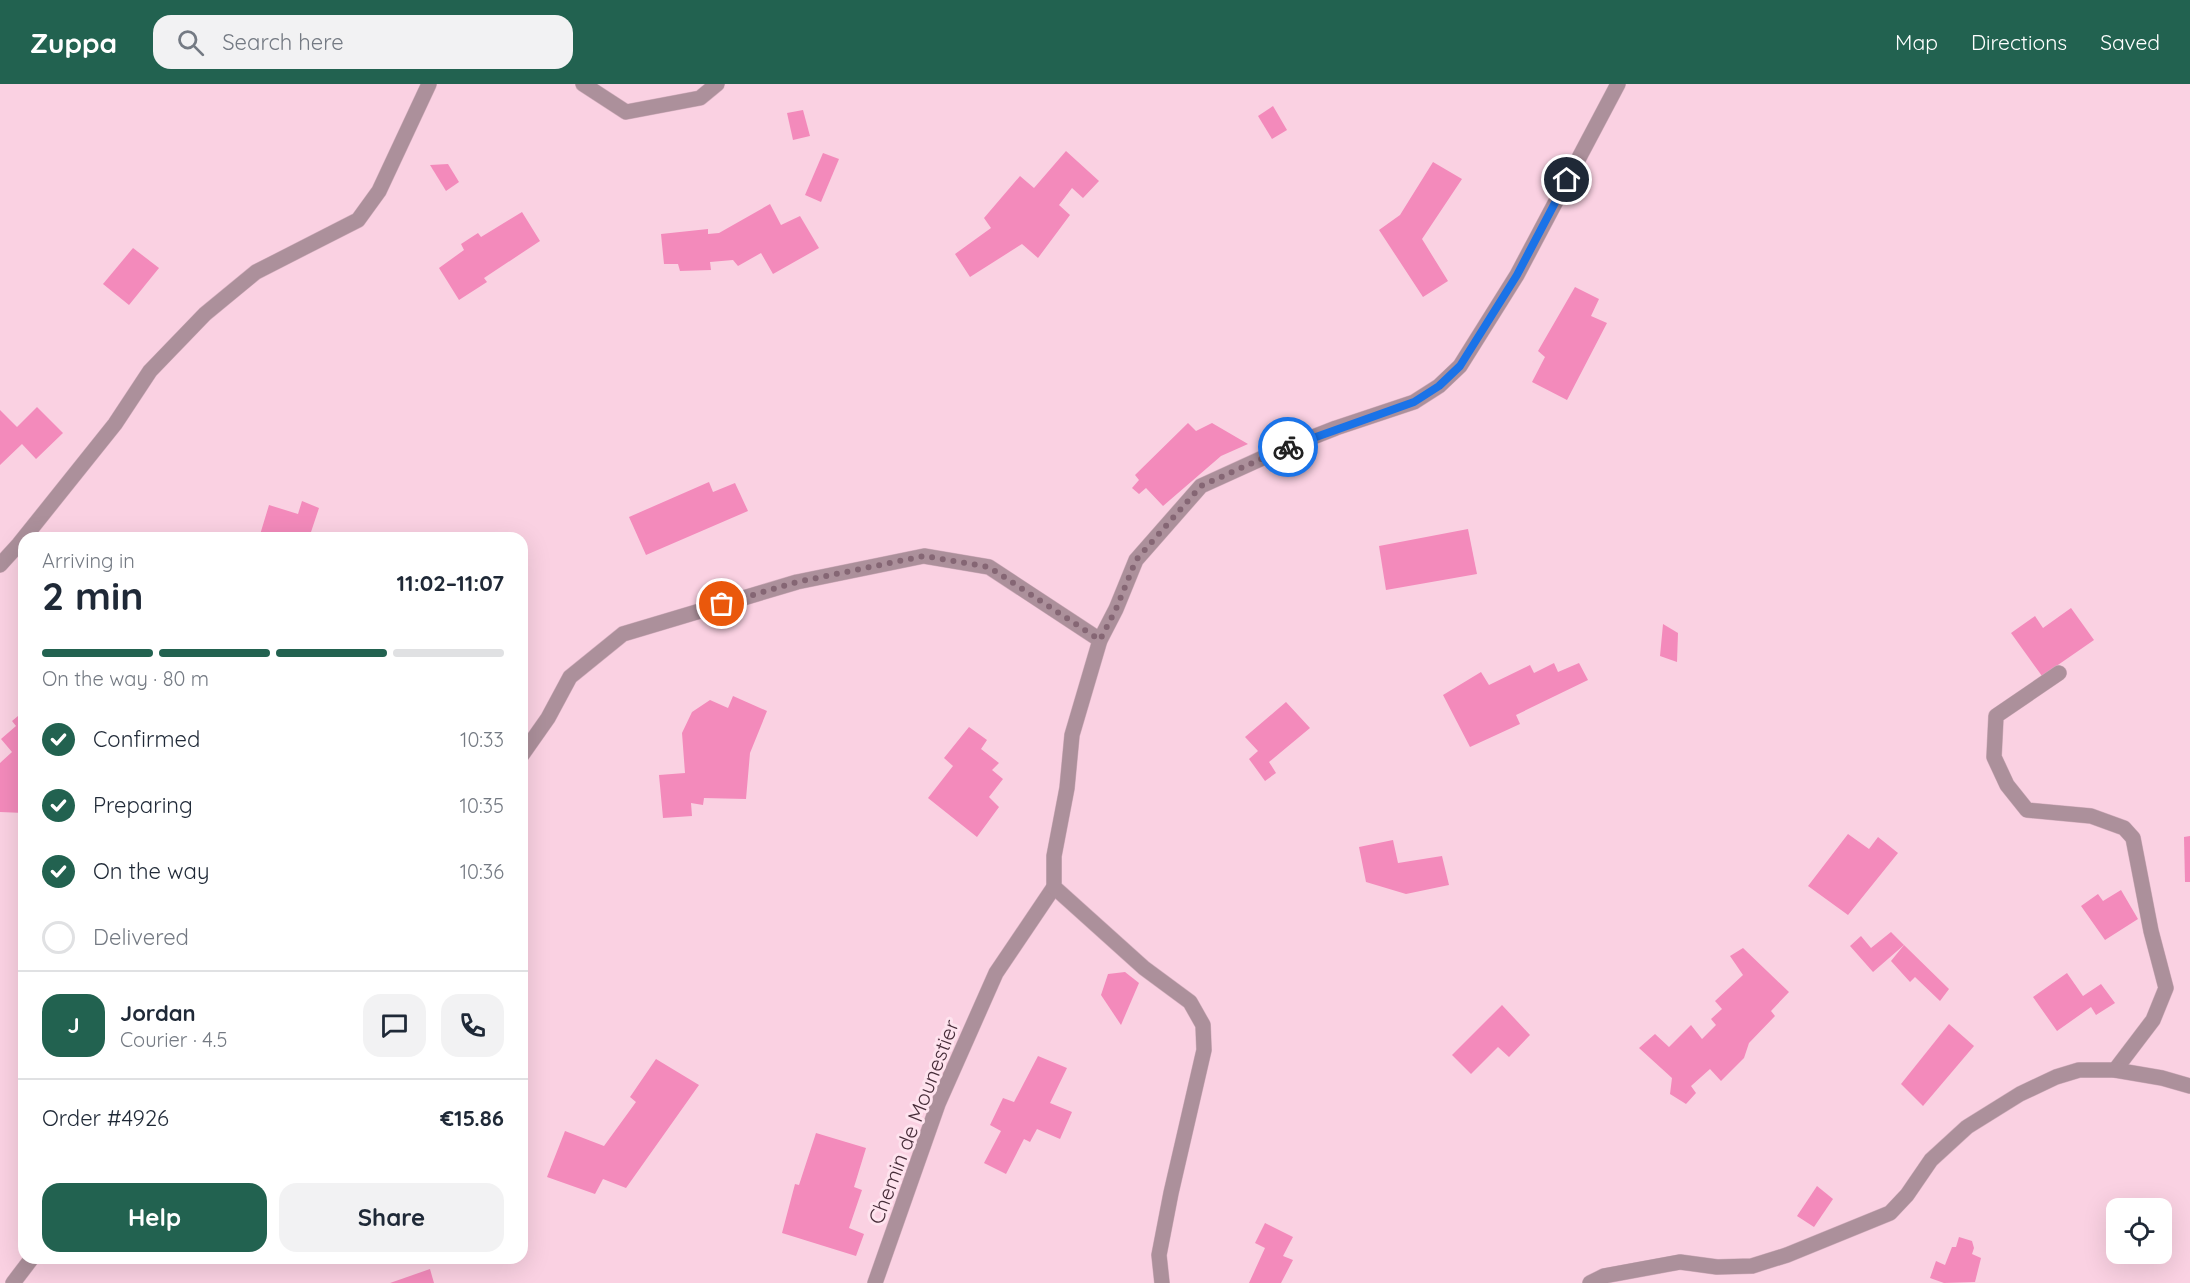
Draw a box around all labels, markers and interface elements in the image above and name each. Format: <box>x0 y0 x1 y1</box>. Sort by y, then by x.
search box <box>153 15 573 69</box>
text: Zuppa <box>30 25 117 60</box>
icon: search <box>174 26 207 59</box>
text: Search here <box>222 28 344 56</box>
text: Map <box>1895 29 1938 55</box>
text: Directions <box>1971 29 2067 55</box>
text: Saved <box>2100 29 2160 55</box>
pin <box>1541 154 1592 205</box>
icon: home <box>1550 163 1583 196</box>
courier <box>1258 417 1318 477</box>
icon: bike <box>1272 431 1305 464</box>
text: Arriving in <box>42 548 135 573</box>
text: 11:02–11:07 <box>397 569 504 597</box>
text: 2 min <box>42 571 144 620</box>
pin <box>696 578 747 629</box>
icon: bag <box>705 587 738 620</box>
text: On the way · 80 m <box>42 666 209 691</box>
icon: check <box>42 723 75 756</box>
text: Confirmed <box>93 725 200 753</box>
text: 10:33 <box>460 727 504 752</box>
icon: check <box>42 789 75 822</box>
text: Preparing <box>93 791 193 819</box>
text: 10:35 <box>460 793 504 818</box>
icon: check <box>42 855 75 888</box>
text: On the way <box>93 857 209 885</box>
text: 10:36 <box>460 859 504 884</box>
text: Delivered <box>93 923 189 951</box>
button: chat <box>363 994 426 1057</box>
button: phone <box>441 994 504 1057</box>
text: Jordan <box>120 999 196 1027</box>
text: J <box>67 1011 80 1039</box>
street label: Chemin de Mounestier <box>862 1016 964 1227</box>
text: Courier · 4.5 <box>120 1027 227 1052</box>
text: Order #4926 <box>42 1104 169 1132</box>
text: €15.86 <box>440 1104 504 1132</box>
button: Help <box>42 1183 267 1252</box>
button: Share <box>279 1183 504 1252</box>
map controls <box>2106 1198 2172 1264</box>
button: locate <box>2106 1198 2172 1264</box>

